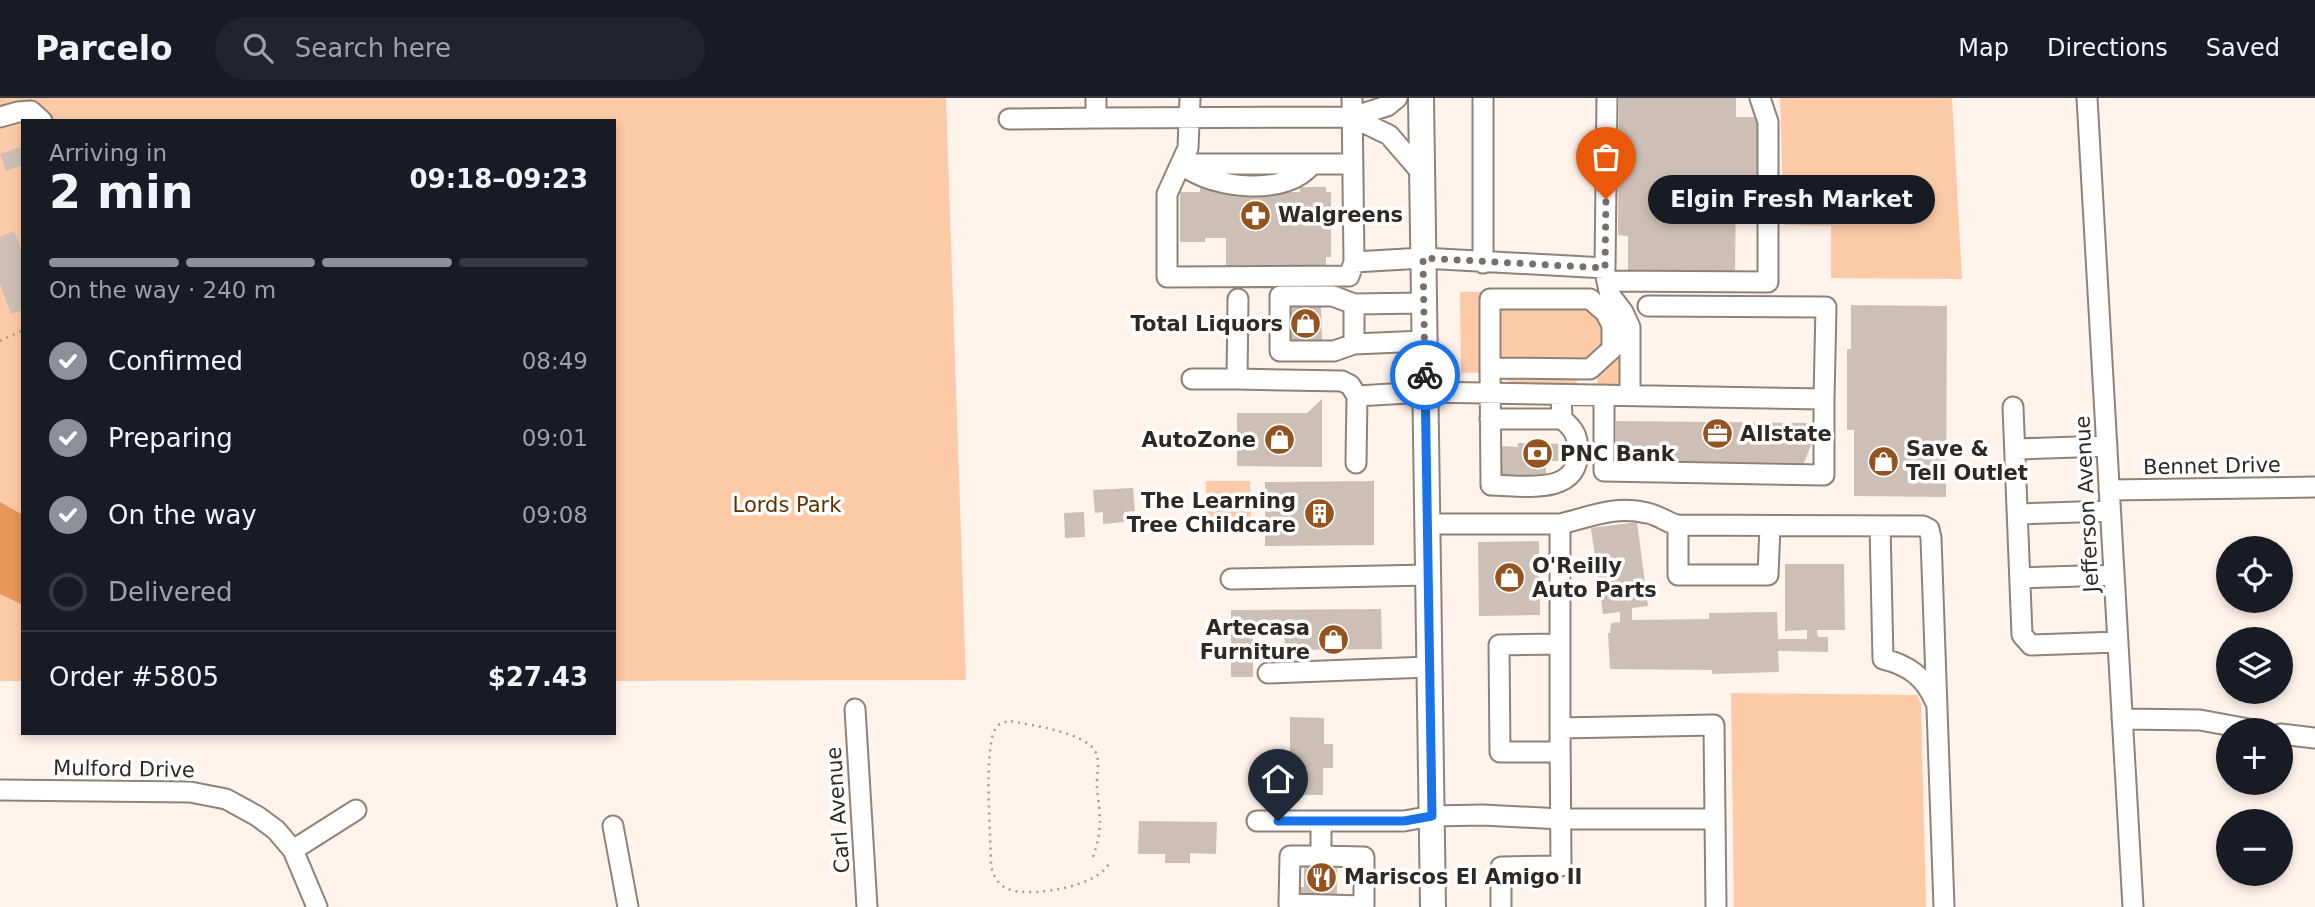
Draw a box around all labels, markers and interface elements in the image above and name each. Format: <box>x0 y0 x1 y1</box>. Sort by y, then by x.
search box <box>215 17 705 80</box>
text: Parcelo <box>35 29 173 68</box>
icon: search <box>239 29 277 67</box>
text: Search here <box>295 33 451 63</box>
text: Map <box>1958 34 2009 62</box>
text: Directions <box>2047 34 2168 62</box>
text: Saved <box>2206 34 2280 62</box>
pin <box>1576 127 1636 199</box>
icon: bag <box>1587 138 1625 176</box>
text: Arriving in <box>49 140 167 166</box>
text: 09:18–09:23 <box>409 164 588 194</box>
text: 2 min <box>49 165 193 219</box>
callout: Elgin Fresh Market <box>1648 174 1935 224</box>
text: Elgin Fresh Market <box>1670 186 1913 212</box>
pharmacy icon: Walgreens <box>1238 198 1272 232</box>
place label: Walgreens <box>1278 203 1403 227</box>
text: On the way · 240 m <box>49 277 276 303</box>
shop icon: Total Liquors <box>1289 307 1323 341</box>
place label: Total Liquors <box>1130 312 1283 336</box>
courier <box>1390 340 1460 410</box>
icon: check <box>49 342 87 380</box>
text: Confirmed <box>108 346 243 376</box>
text: 08:49 <box>522 348 588 374</box>
icon: bike <box>1406 356 1444 394</box>
street label: Jefferson Avenue <box>2070 415 2104 595</box>
office icon: Allstate <box>1700 417 1734 451</box>
icon: check <box>49 419 87 457</box>
place label: Allstate <box>1740 422 1832 446</box>
text: Preparing <box>108 423 233 453</box>
shop icon: AutoZone <box>1262 423 1296 457</box>
text: 09:01 <box>522 425 588 451</box>
place label: AutoZone <box>1141 428 1256 452</box>
bank icon: PNC Bank <box>1520 437 1554 471</box>
place label: Save & Tell Outlet <box>1906 437 2028 485</box>
place label: PNC Bank <box>1560 442 1676 466</box>
shop icon: Save & Tell Outlet <box>1866 444 1900 478</box>
street label: Bennet Drive <box>2143 453 2281 479</box>
place label: The Learning Tree Childcare <box>1127 489 1296 537</box>
park label: Lords Park <box>733 493 842 517</box>
icon: check <box>49 496 87 534</box>
building icon: The Learning Tree Childcare <box>1302 496 1336 530</box>
text: On the way <box>108 500 257 530</box>
text: 09:08 <box>522 502 588 528</box>
map controls <box>2216 536 2293 886</box>
button: locate <box>2216 536 2293 613</box>
place label: O'Reilly Auto Parts <box>1532 554 1657 602</box>
shop icon: O'Reilly Auto Parts <box>1492 561 1526 595</box>
text: Delivered <box>108 577 232 607</box>
place label: Artecasa Furniture <box>1200 616 1310 664</box>
shop icon: Artecasa Furniture <box>1316 623 1350 657</box>
button: layers <box>2216 627 2293 704</box>
text: Order #5805 <box>49 662 219 692</box>
text: $27.43 <box>488 662 588 692</box>
button: + <box>2216 718 2293 795</box>
street label: Carl Avenue <box>822 746 854 874</box>
pin <box>1248 749 1308 821</box>
street label: Mulford Drive <box>53 756 195 782</box>
icon: home <box>1259 760 1297 798</box>
button: − <box>2216 809 2293 886</box>
restaurant icon: Mariscos El Amigo II <box>1304 860 1338 894</box>
place label: Mariscos El Amigo II <box>1344 865 1582 889</box>

